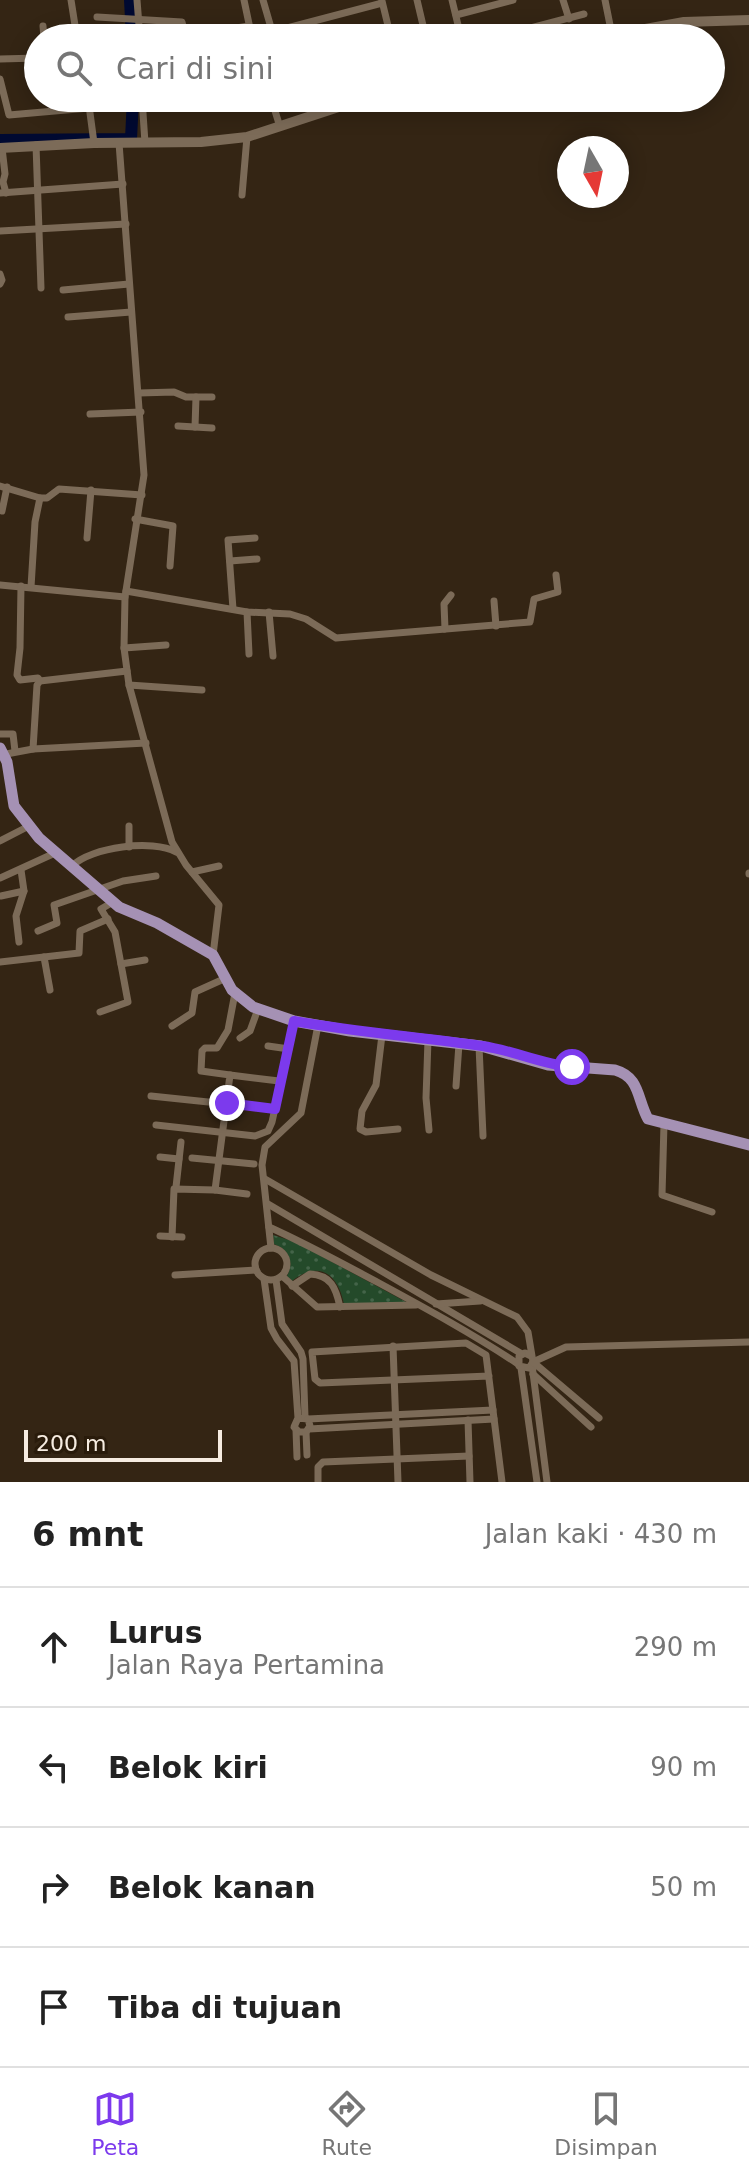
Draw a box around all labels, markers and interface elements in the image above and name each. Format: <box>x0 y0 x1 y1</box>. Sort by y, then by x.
search box <box>24 24 725 112</box>
icon: search <box>52 46 96 90</box>
text: Cari di sini <box>116 51 274 86</box>
north arrow <box>557 136 629 208</box>
route start <box>554 1049 590 1085</box>
route end <box>209 1085 245 1121</box>
scale bar <box>24 1426 222 1462</box>
text: 200 m <box>36 1431 106 1456</box>
text: 6 mnt <box>32 1514 143 1554</box>
text: Jalan kaki · 430 m <box>485 1519 717 1549</box>
text: Lurus <box>108 1615 202 1650</box>
icon: ahead <box>32 1625 76 1669</box>
text: 290 m <box>634 1632 717 1662</box>
text: Jalan Raya Pertamina <box>108 1650 385 1680</box>
icon: left <box>32 1745 76 1789</box>
text: Belok kiri <box>108 1750 268 1785</box>
text: 90 m <box>650 1752 717 1782</box>
icon: right <box>32 1865 76 1909</box>
text: Belok kanan <box>108 1870 316 1905</box>
text: 50 m <box>650 1872 717 1902</box>
icon: arrive <box>32 1985 76 2029</box>
text: Tiba di tujuan <box>108 1990 342 2025</box>
tab: Peta <box>91 2087 139 2160</box>
tab: Rute <box>322 2087 372 2160</box>
tab: Disimpan <box>554 2087 658 2160</box>

